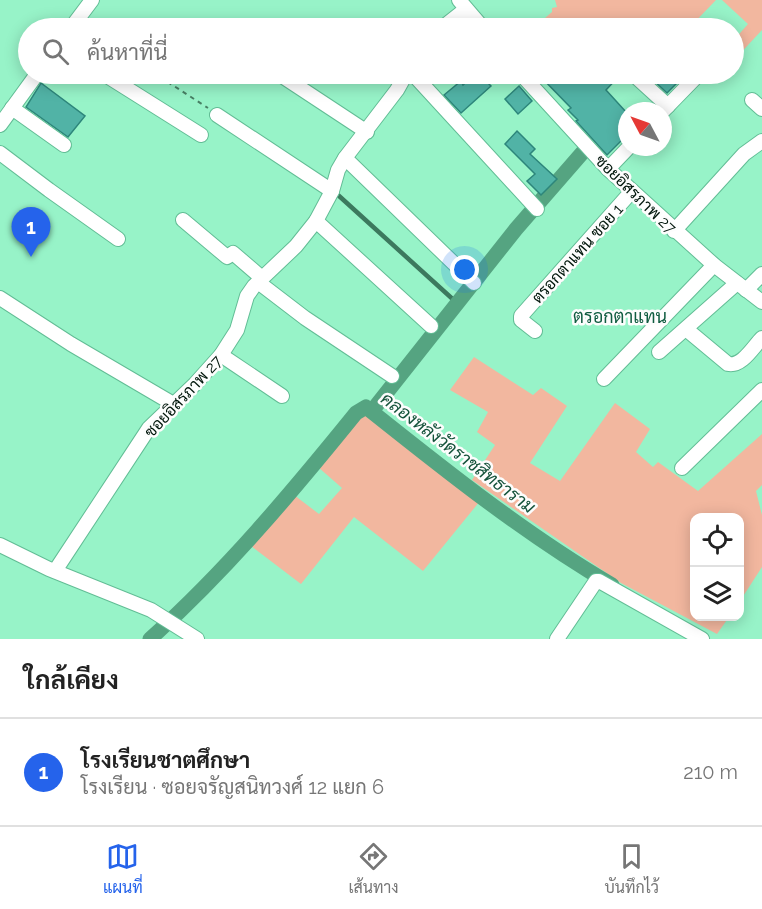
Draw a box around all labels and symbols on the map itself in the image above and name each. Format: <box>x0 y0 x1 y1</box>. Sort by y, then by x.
north arrow <box>618 102 672 156</box>
street label: ซอยอิสรภาพ 27 <box>591 151 680 238</box>
street label: ตรอกตาแทน ซอย 1 <box>528 200 627 307</box>
pin: 1 <box>12 208 51 257</box>
your location <box>450 255 479 284</box>
district label: ตรอกตาแทน <box>573 306 667 327</box>
street label: ซอยอิสรภาพ 27 <box>141 351 226 441</box>
water label: คลองหลังวัดราชสิทธาราม <box>377 388 540 517</box>

